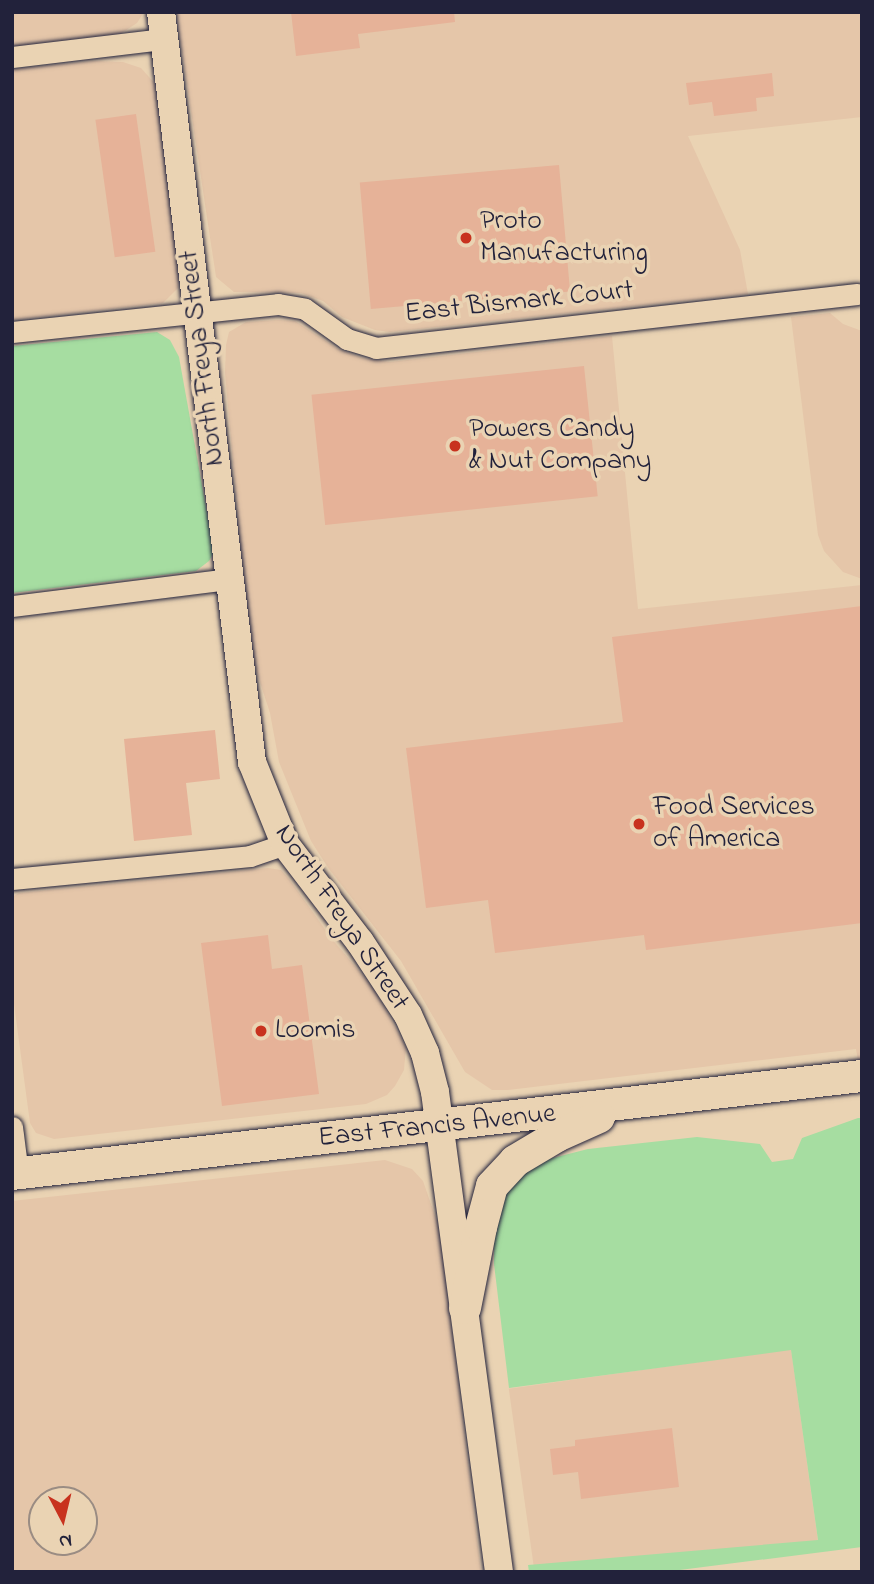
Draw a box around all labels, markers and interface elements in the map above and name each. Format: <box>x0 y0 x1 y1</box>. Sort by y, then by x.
place label: Proto Manufacturing <box>480 205 648 271</box>
marker: Proto Manufacturing <box>458 230 474 246</box>
street label: North Freya Street <box>173 248 233 468</box>
street label: East Bismark Court <box>403 274 635 332</box>
place label: Powers Candy & Nut Company <box>469 413 651 479</box>
marker: Powers Candy & Nut Company <box>447 438 463 454</box>
place label: Food Services of America <box>653 791 815 857</box>
marker: Food Services of America <box>631 816 647 832</box>
street label: North Freya Street <box>266 819 416 1017</box>
place label: Loomis <box>275 1014 355 1048</box>
marker: Loomis <box>253 1023 269 1039</box>
street label: East Francis Avenue <box>317 1098 557 1156</box>
north arrow <box>28 1486 98 1556</box>
text: N <box>57 1526 73 1555</box>

